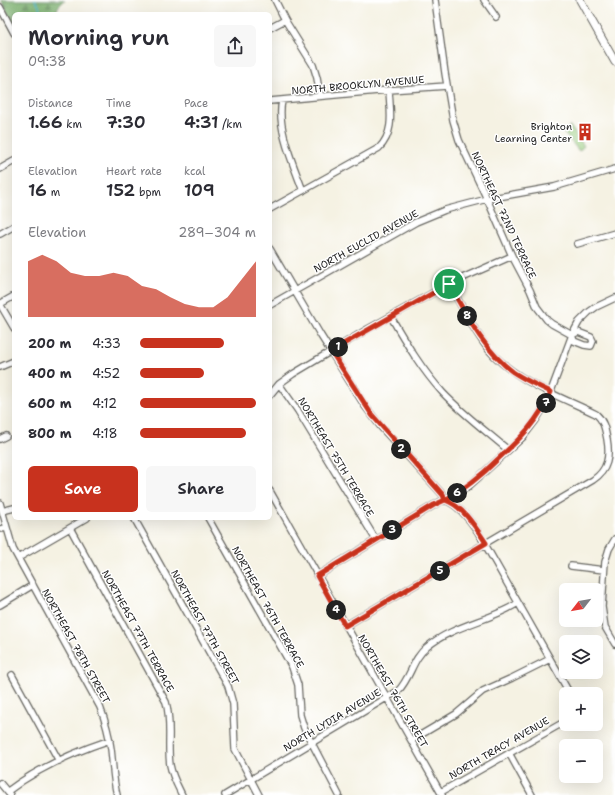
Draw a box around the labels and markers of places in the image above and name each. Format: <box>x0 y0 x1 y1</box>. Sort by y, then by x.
place label: Brighton Learning Center <box>495 120 572 145</box>
building icon: Brighton Learning Center <box>575 122 595 142</box>
pin <box>432 267 466 301</box>
pin: 8 <box>457 306 477 326</box>
pin: 1 <box>328 337 348 357</box>
pin: 7 <box>536 393 556 413</box>
pin: 2 <box>391 439 411 459</box>
pin: 6 <box>447 483 467 503</box>
pin: 3 <box>382 520 402 540</box>
pin: 5 <box>430 561 450 581</box>
pin: 4 <box>326 600 346 620</box>

